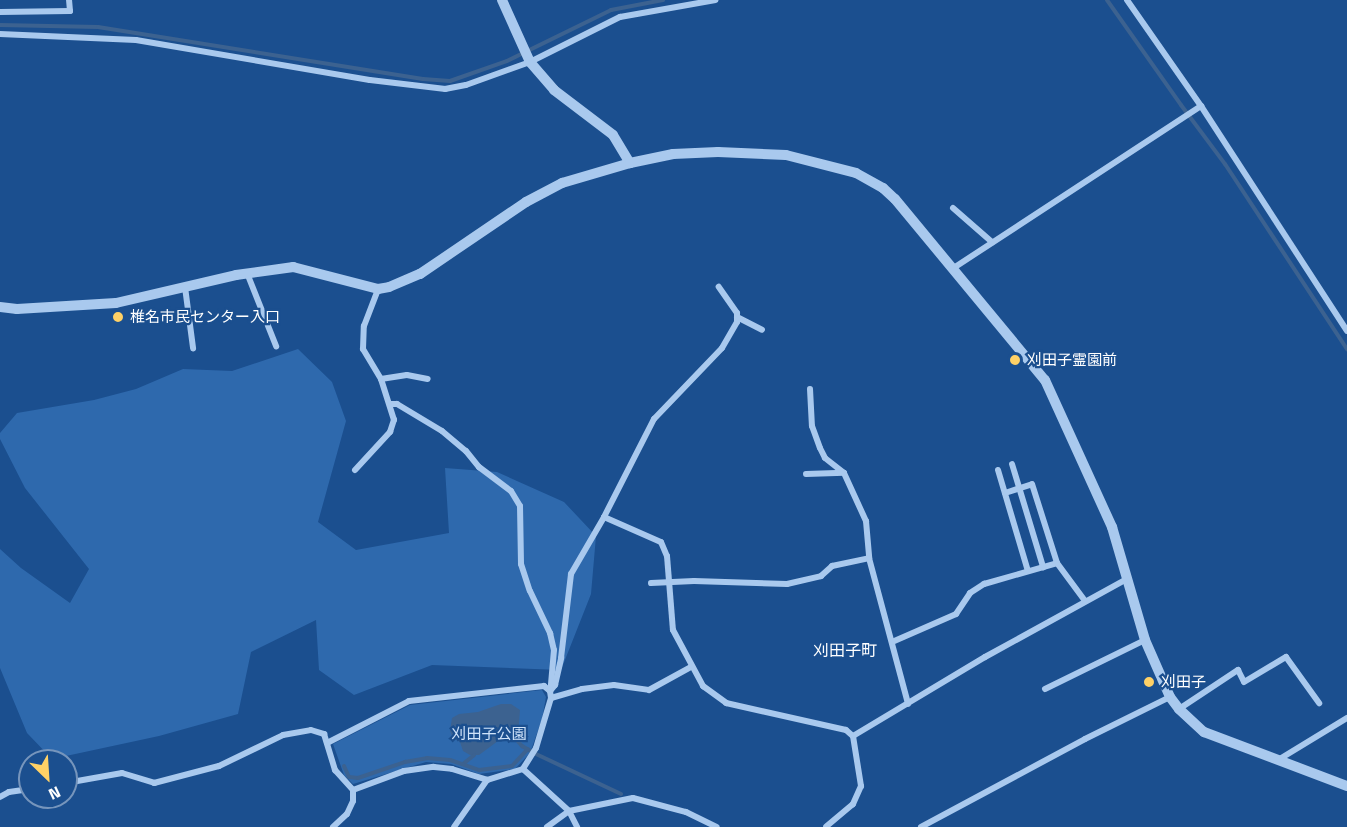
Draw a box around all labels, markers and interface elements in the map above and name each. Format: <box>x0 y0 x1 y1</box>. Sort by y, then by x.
place label: 椎名市民センター入口 <box>130 308 280 326</box>
marker: 椎名市民センター入口 <box>111 310 125 324</box>
place label: 刈田子霊園前 <box>1027 351 1117 369</box>
marker: 刈田子霊園前 <box>1008 353 1022 367</box>
district label: 刈田子町 <box>813 640 877 660</box>
place label: 刈田子 <box>1161 673 1206 691</box>
marker: 刈田子 <box>1142 675 1156 689</box>
park label: 刈田子公園 <box>452 725 526 743</box>
north arrow <box>18 749 78 809</box>
text: N <box>45 780 65 807</box>

